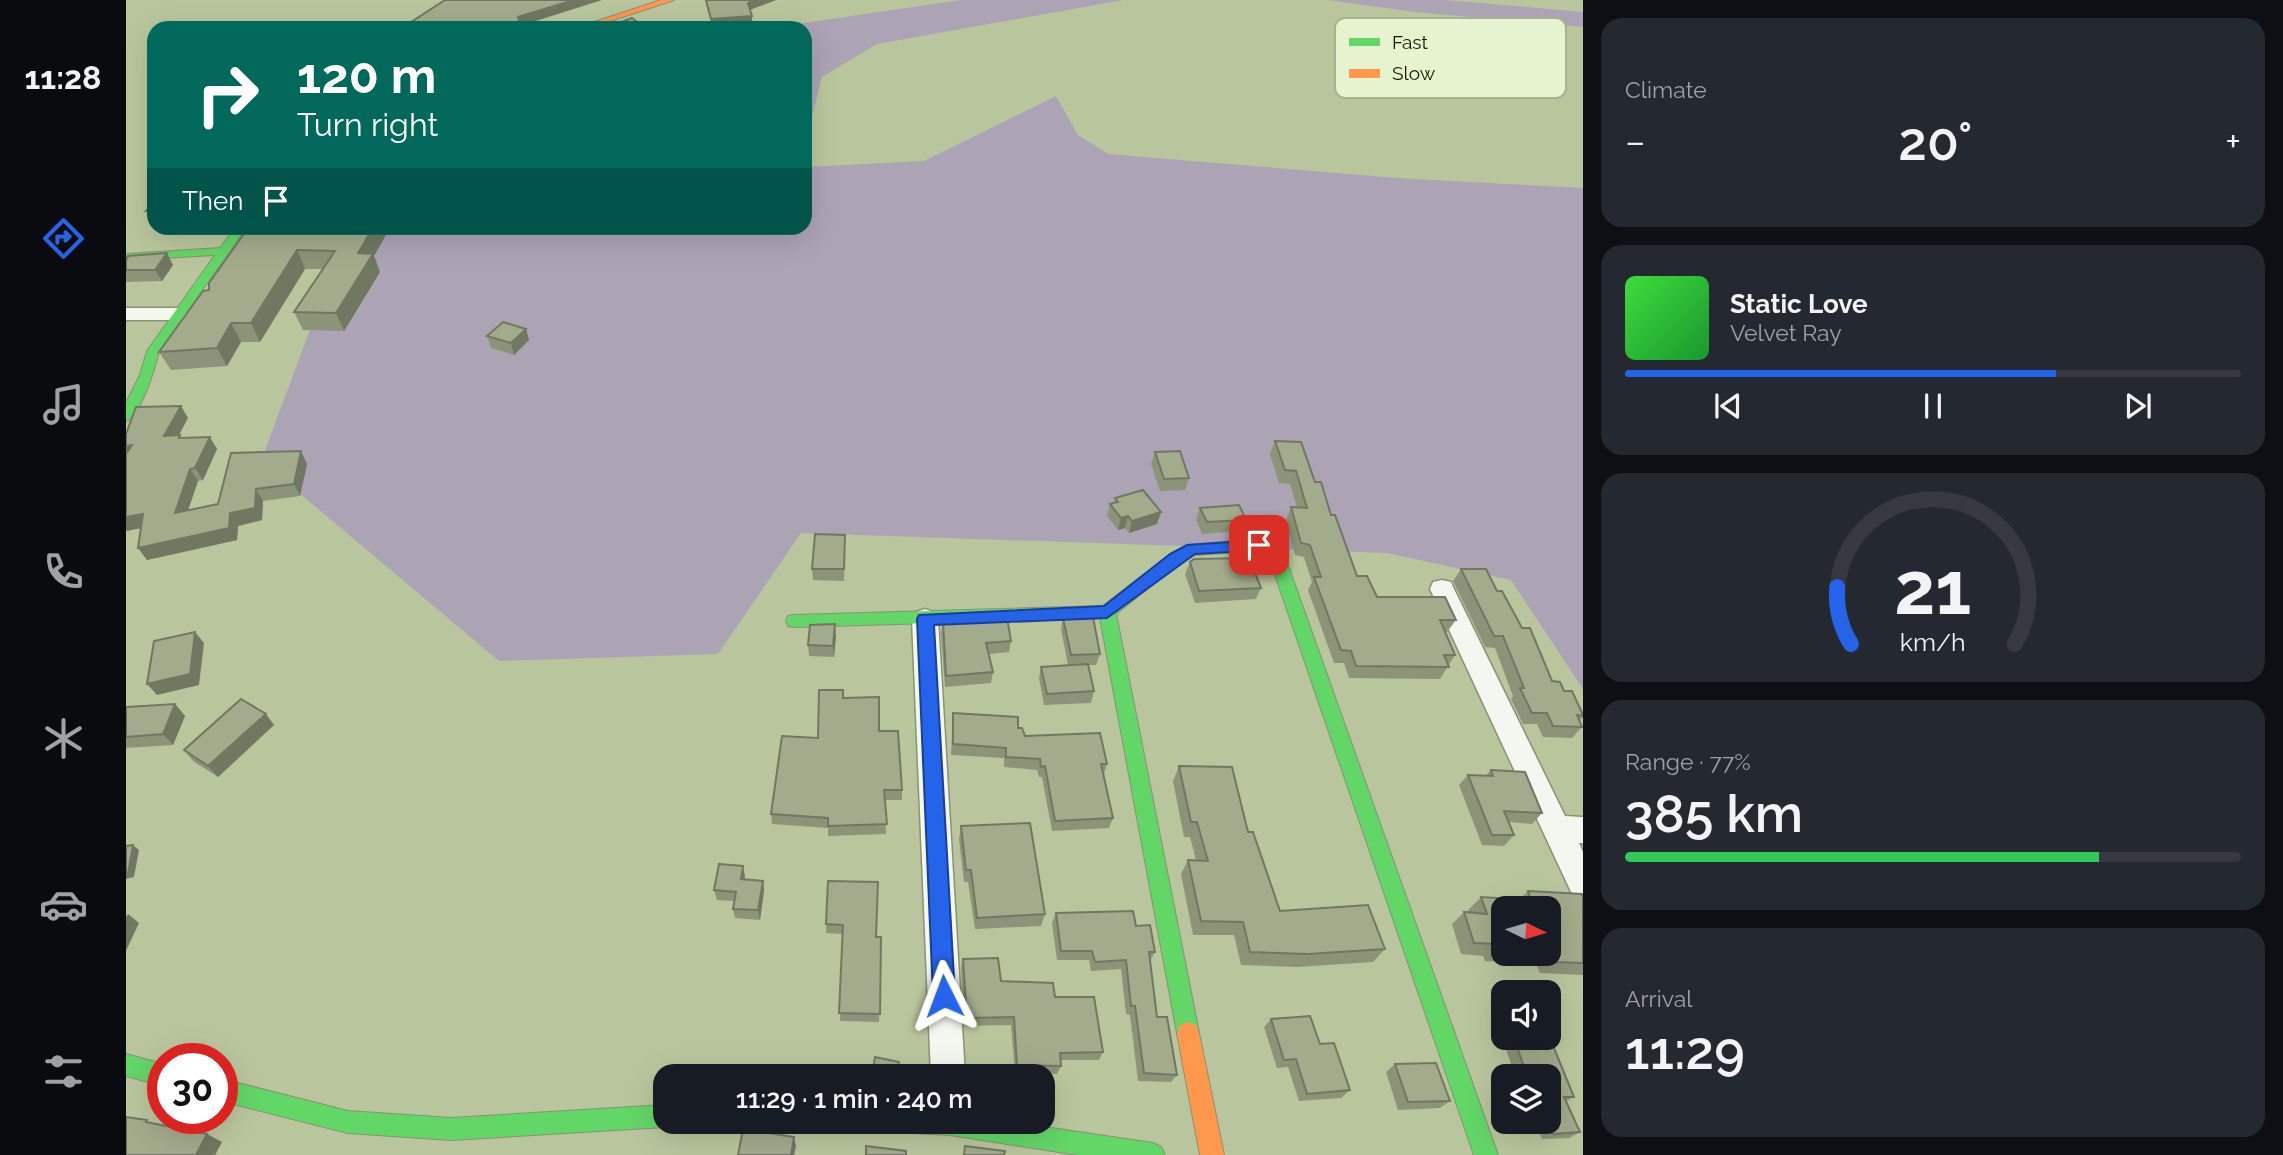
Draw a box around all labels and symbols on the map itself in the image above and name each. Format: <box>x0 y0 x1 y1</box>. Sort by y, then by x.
legend <box>1335 18 1566 98</box>
text: Fast <box>1392 31 1428 53</box>
text: Slow <box>1392 62 1436 84</box>
pin <box>1229 515 1289 575</box>
north arrow <box>1491 896 1561 966</box>
position arrow <box>907 959 981 1033</box>
speed limit sign: 30 <box>147 1043 238 1134</box>

